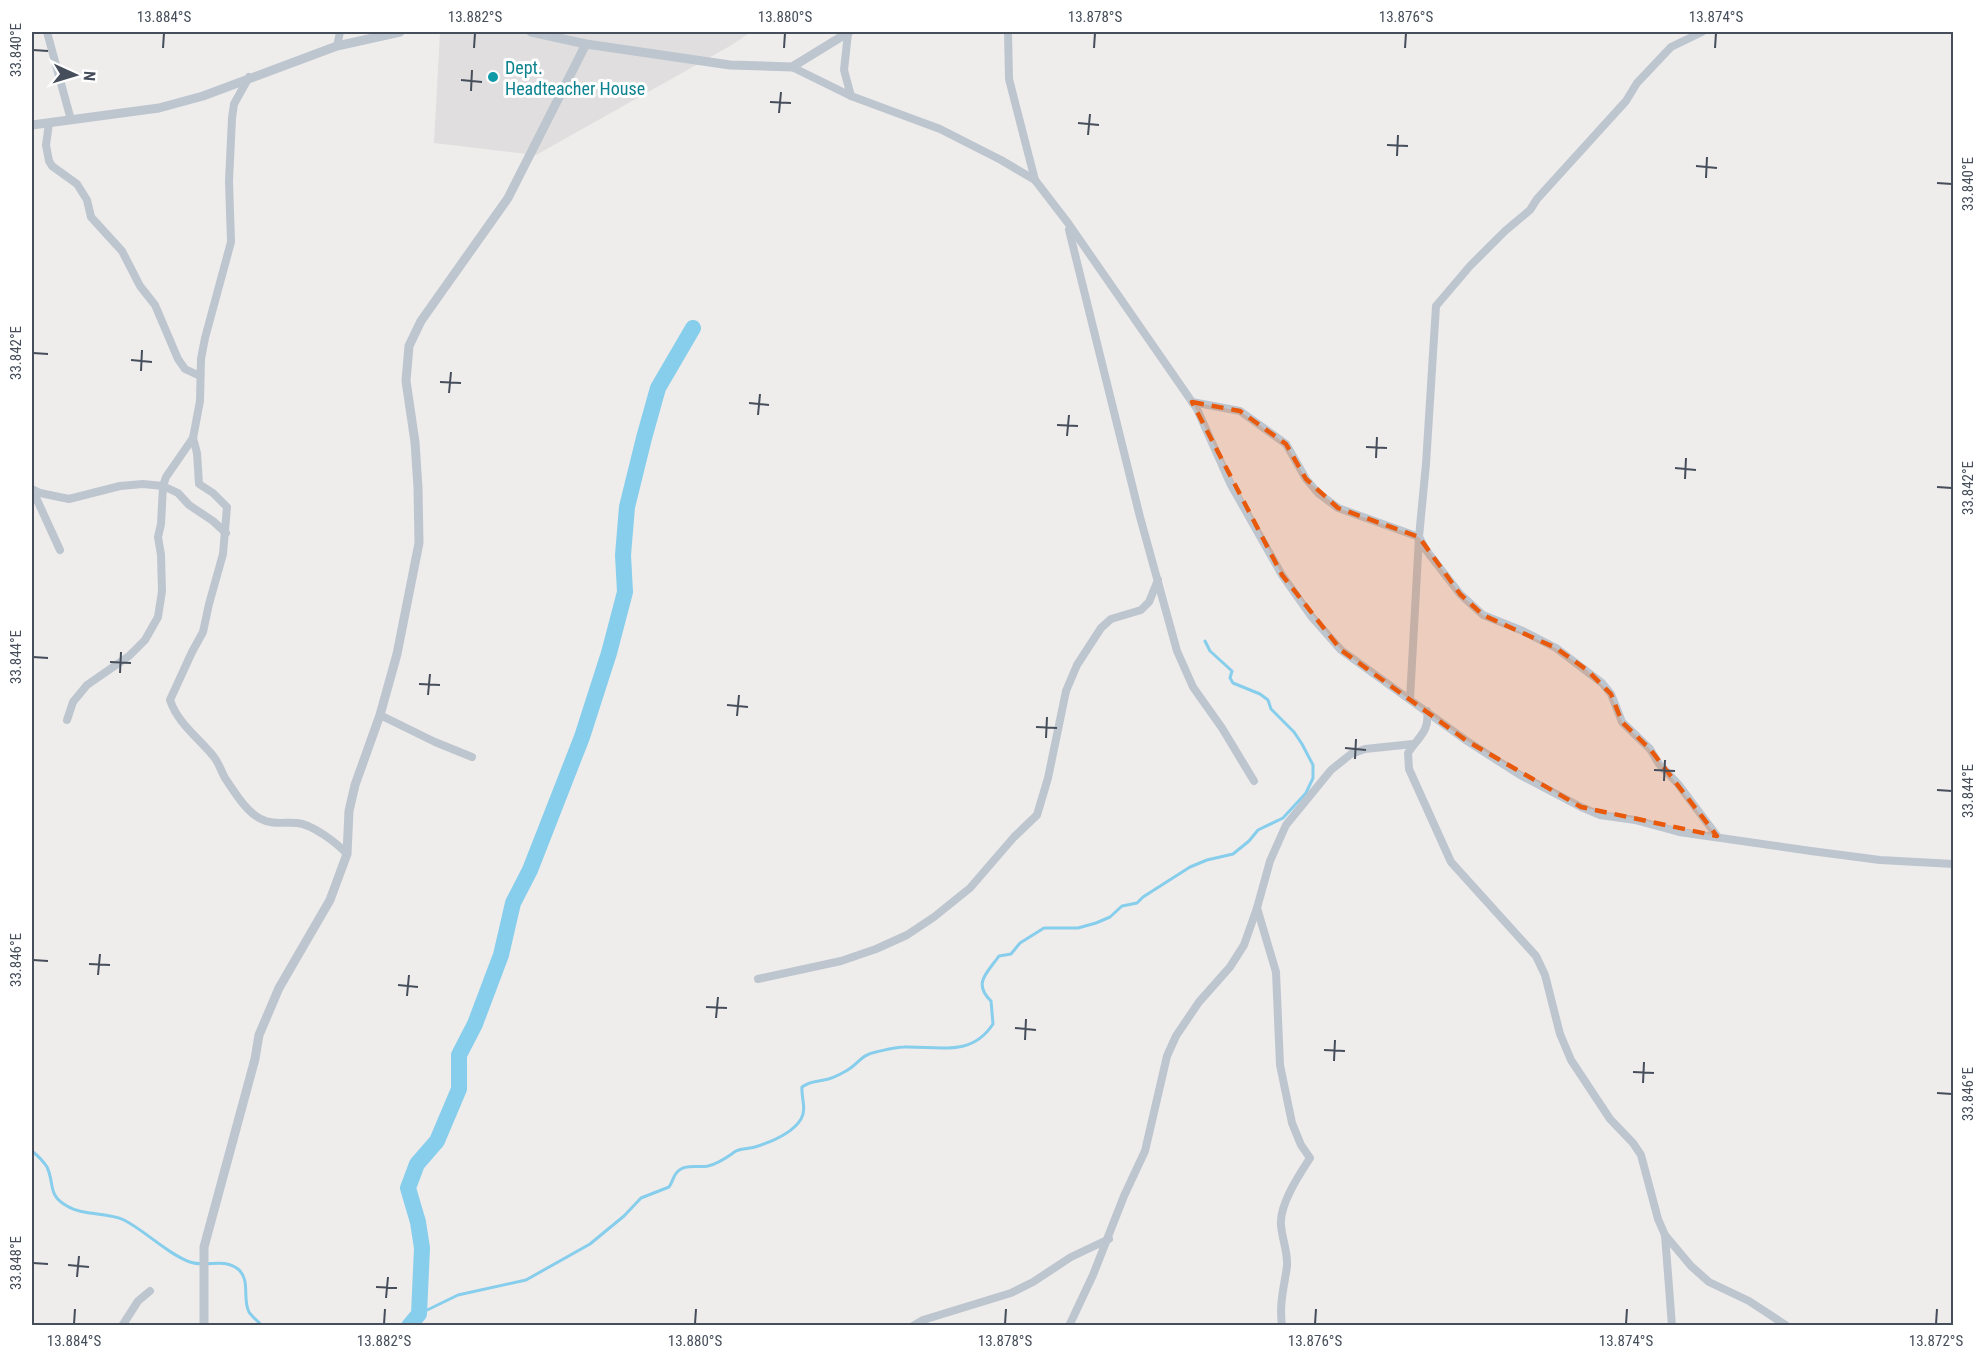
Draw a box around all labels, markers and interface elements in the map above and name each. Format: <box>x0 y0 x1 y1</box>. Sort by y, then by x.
text: 13.884°S <box>137 8 191 26</box>
text: 13.882°S <box>448 8 502 26</box>
text: 13.880°S <box>758 8 812 26</box>
text: 13.878°S <box>1068 8 1122 26</box>
text: 13.876°S <box>1379 8 1433 26</box>
text: 13.874°S <box>1689 8 1743 26</box>
text: 33.840°E <box>7 23 25 77</box>
north arrow <box>45 45 105 105</box>
place label: Dept. Headteacher House <box>505 57 645 99</box>
text: N <box>80 70 99 82</box>
marker: Dept. Headteacher House <box>486 70 500 84</box>
text: 33.840°E <box>1959 157 1977 211</box>
text: 33.842°E <box>7 326 25 380</box>
text: 33.842°E <box>1959 461 1977 515</box>
text: 33.844°E <box>7 630 25 684</box>
text: 33.844°E <box>1959 764 1977 818</box>
text: 33.846°E <box>7 933 25 987</box>
text: 33.846°E <box>1959 1067 1977 1121</box>
text: 33.848°E <box>7 1236 25 1290</box>
text: 13.884°S <box>47 1332 101 1350</box>
text: 13.882°S <box>357 1332 411 1350</box>
text: 13.880°S <box>668 1332 722 1350</box>
text: 13.878°S <box>978 1332 1032 1350</box>
text: 13.876°S <box>1288 1332 1342 1350</box>
text: 13.874°S <box>1599 1332 1653 1350</box>
text: 13.872°S <box>1909 1332 1963 1350</box>

